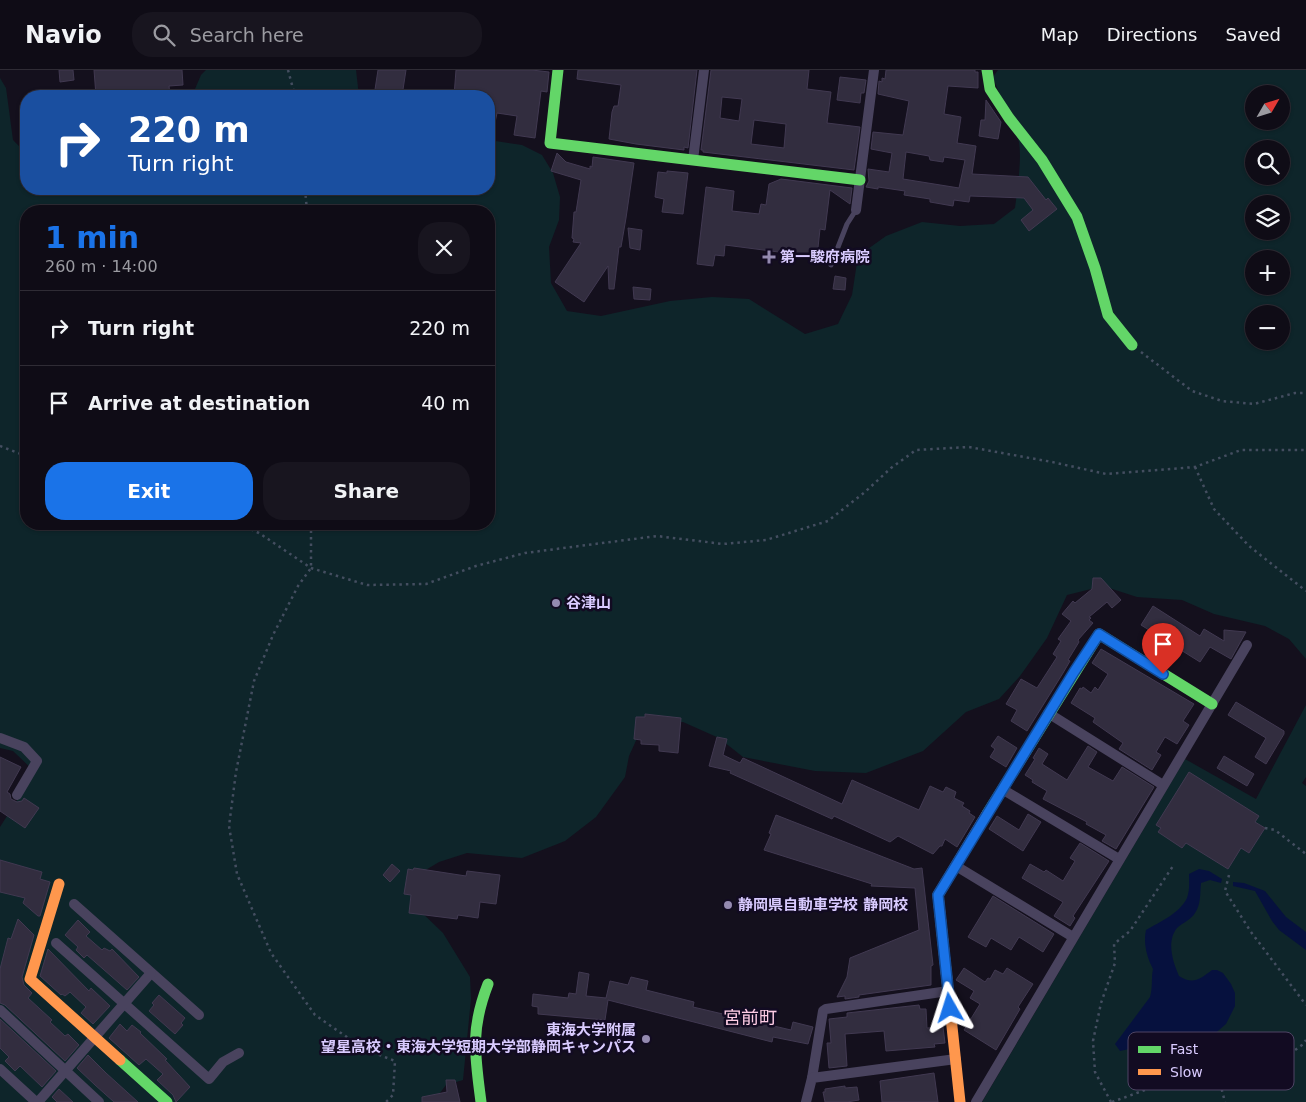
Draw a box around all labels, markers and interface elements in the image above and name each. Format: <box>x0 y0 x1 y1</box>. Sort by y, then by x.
search box <box>132 12 482 57</box>
text: Navio <box>25 21 102 49</box>
icon: search <box>150 21 178 49</box>
text: Search here <box>190 24 304 46</box>
text: Map <box>1041 24 1079 45</box>
text: Directions <box>1107 24 1197 45</box>
text: Saved <box>1225 24 1281 45</box>
north arrow <box>1245 85 1290 130</box>
map controls <box>1245 85 1290 350</box>
icon: right <box>45 110 110 175</box>
text: 220 m <box>128 110 250 150</box>
button: search <box>1245 140 1290 185</box>
text: Turn right <box>128 151 233 176</box>
button: layers <box>1245 195 1290 240</box>
text: 1 min <box>45 220 139 255</box>
button: close <box>418 222 470 274</box>
place label: 第一駿府病院 <box>780 248 870 266</box>
marker: 第一駿府病院 <box>762 250 776 264</box>
button: + <box>1245 250 1290 295</box>
text: 260 m · 14:00 <box>45 257 158 276</box>
button: − <box>1245 305 1290 350</box>
icon: right <box>45 314 73 342</box>
text: Turn right <box>88 317 194 339</box>
text: 220 m <box>409 317 470 339</box>
icon: arrive <box>45 389 73 417</box>
text: Arrive at destination <box>88 392 310 414</box>
text: 40 m <box>421 392 470 414</box>
button: Exit <box>45 462 253 520</box>
button: Share <box>263 462 470 520</box>
place label: 谷津山 <box>566 594 611 612</box>
marker: 谷津山 <box>550 597 562 609</box>
pin <box>1142 623 1184 674</box>
icon: arrive <box>1149 630 1177 658</box>
place label: 静岡県自動車学校 静岡校 <box>738 896 908 914</box>
marker: 静岡県自動車学校 静岡校 <box>722 899 734 911</box>
position arrow <box>923 981 975 1033</box>
district label: 宮前町 <box>723 1007 777 1028</box>
place label: 東海大学附属 望星高校・東海大学短期大学部静岡キャンパス <box>321 1021 636 1056</box>
legend <box>1128 1032 1294 1090</box>
marker: 東海大学附属 望星高校・東海大学短期大学部静岡キャンパス <box>640 1033 652 1045</box>
text: Fast <box>1170 1041 1199 1057</box>
text: Slow <box>1170 1064 1203 1080</box>

